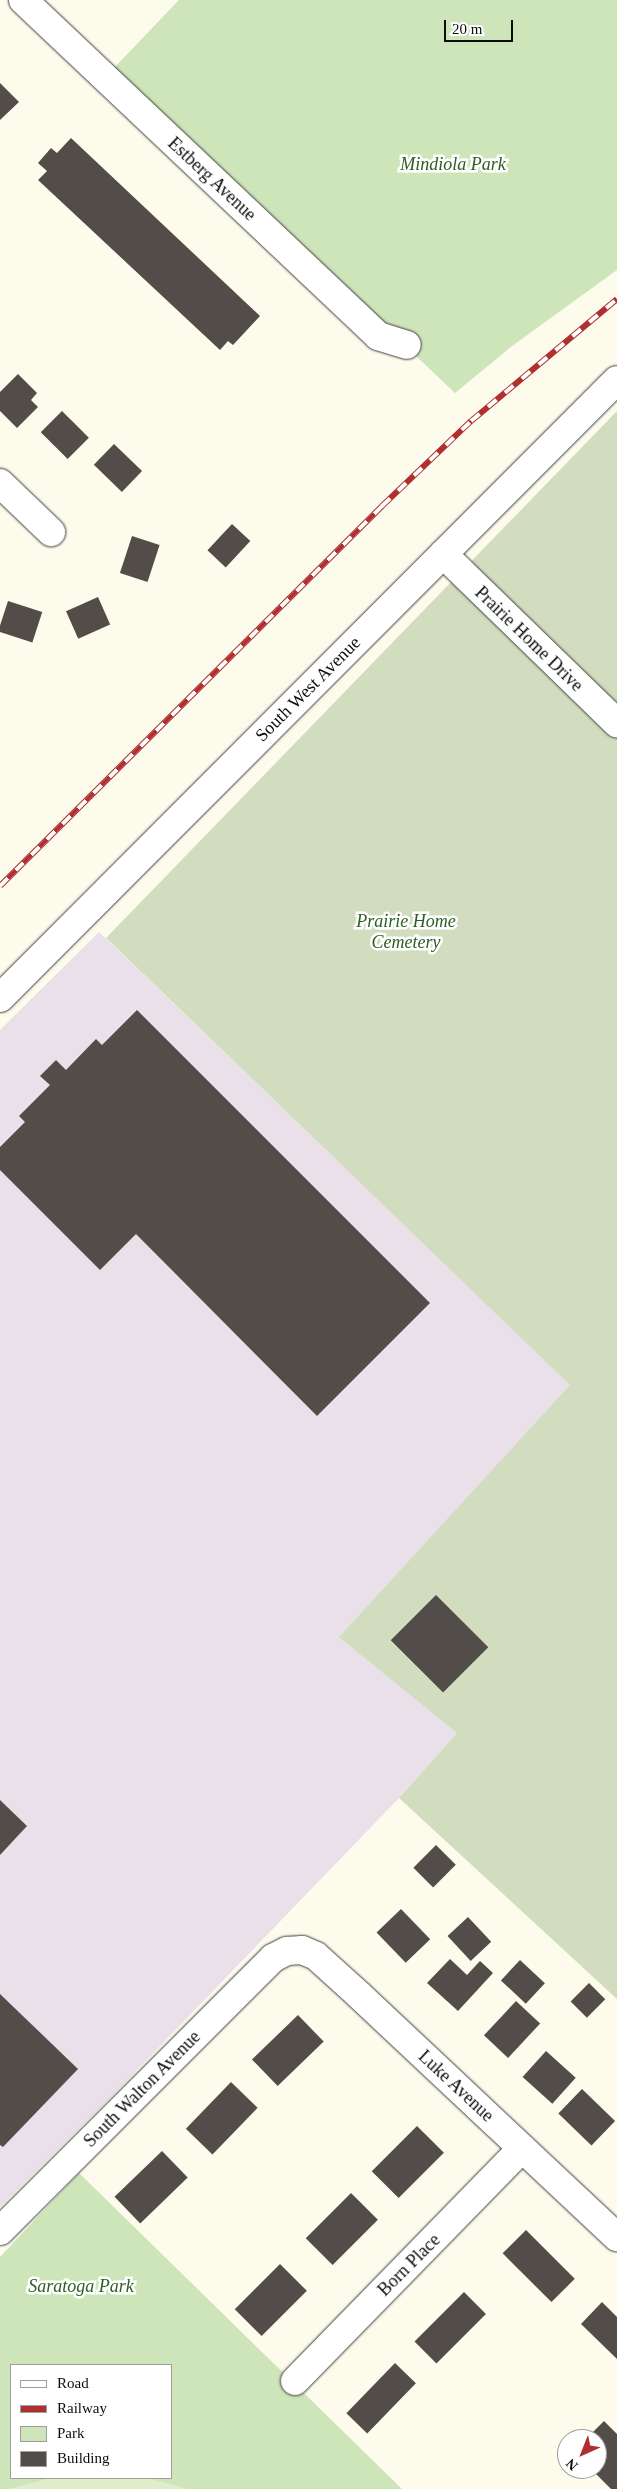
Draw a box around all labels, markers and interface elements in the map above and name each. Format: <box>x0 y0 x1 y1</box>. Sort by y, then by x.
scale bar <box>447 10 516 42</box>
text: 20 m <box>452 21 482 37</box>
street label: Estberg Avenue <box>163 132 261 226</box>
park label: Mindiola Park <box>400 153 506 175</box>
street label: Prairie Home Drive <box>470 582 588 696</box>
street label: South West Avenue <box>250 631 366 747</box>
park label: Prairie Home Cemetery <box>356 911 456 954</box>
street label: South Walton Avenue <box>79 2026 205 2152</box>
street label: Luke Avenue <box>413 2045 499 2127</box>
street label: Born Place <box>373 2229 445 2301</box>
park label: Saratoga Park <box>28 2275 134 2297</box>
legend <box>10 2364 172 2479</box>
text: Road <box>57 2375 89 2391</box>
text: Railway <box>57 2400 107 2416</box>
text: Park <box>57 2425 85 2441</box>
north arrow <box>557 2429 607 2479</box>
text: Building <box>57 2450 110 2466</box>
text: N <box>563 2456 581 2473</box>

